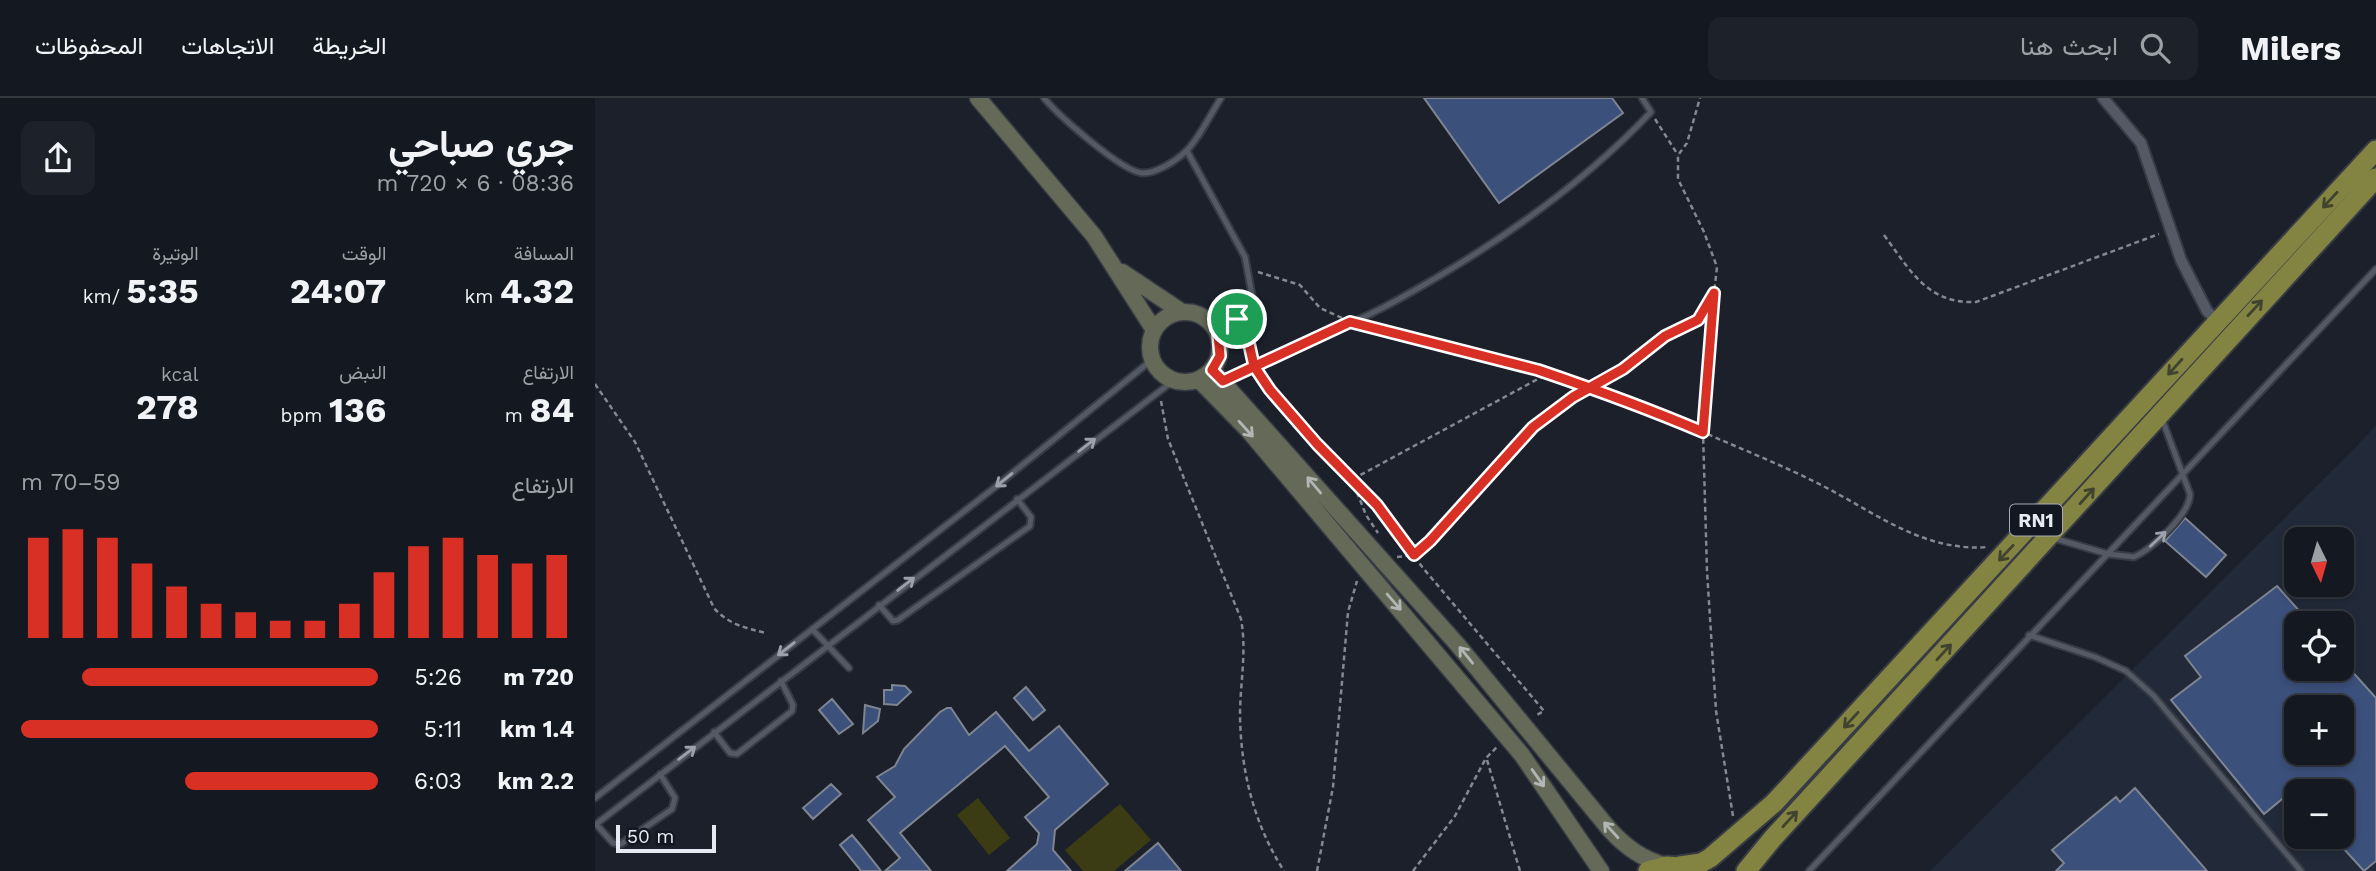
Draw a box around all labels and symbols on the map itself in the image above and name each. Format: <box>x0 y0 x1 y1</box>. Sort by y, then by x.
one-way arrow <box>2321 191 2338 208</box>
pin <box>1207 289 1267 349</box>
one-way arrow <box>2246 300 2263 317</box>
one-way arrow <box>2167 358 2184 375</box>
one-way arrow <box>1238 420 1254 438</box>
one-way arrow <box>1077 438 1095 453</box>
one-way arrow <box>996 472 1014 487</box>
one-way arrow <box>1306 476 1322 494</box>
one-way arrow <box>2078 488 2095 505</box>
road number: RN1 <box>2010 504 2062 536</box>
north arrow <box>2284 527 2354 597</box>
one-way arrow <box>2149 531 2167 547</box>
one-way arrow <box>1997 544 2014 561</box>
one-way arrow <box>897 577 916 592</box>
one-way arrow <box>1386 593 1402 611</box>
one-way arrow <box>777 642 796 657</box>
one-way arrow <box>1936 644 1953 661</box>
one-way arrow <box>1458 646 1474 664</box>
one-way arrow <box>1842 711 1859 728</box>
one-way arrow <box>678 745 696 760</box>
one-way arrow <box>1531 768 1545 787</box>
one-way arrow <box>1782 810 1798 828</box>
scale bar <box>616 822 716 854</box>
one-way arrow <box>1602 822 1619 839</box>

